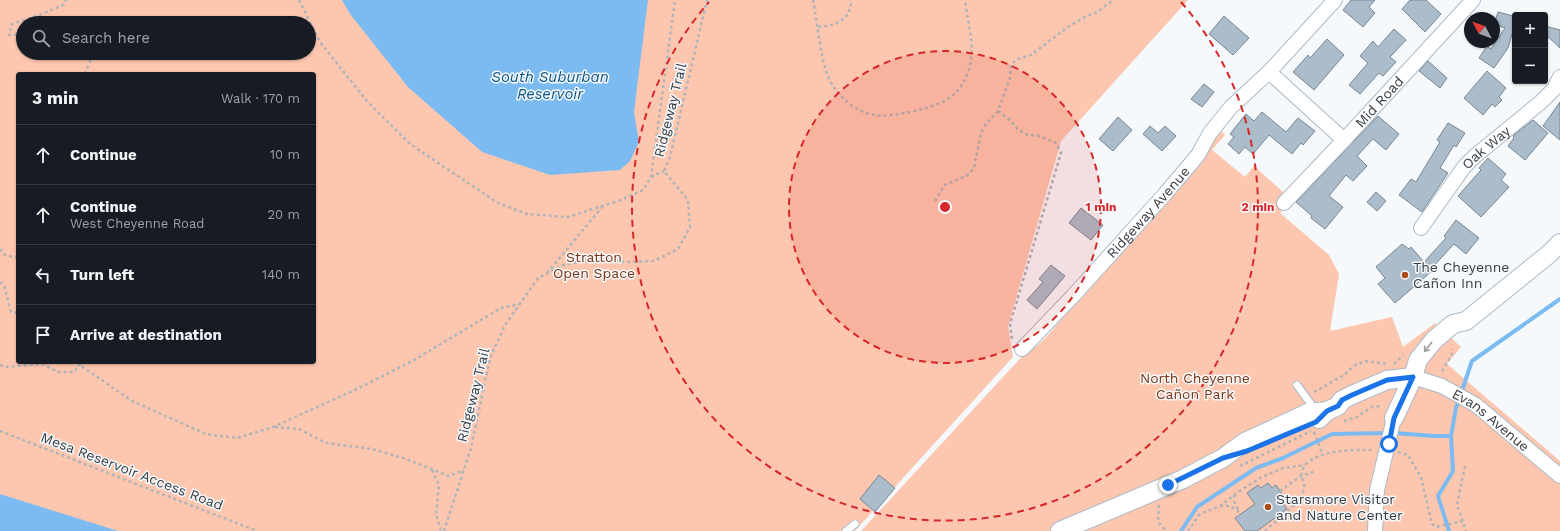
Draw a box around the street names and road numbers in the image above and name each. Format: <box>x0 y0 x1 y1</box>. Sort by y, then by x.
street label: Ridgeway Trail <box>651 61 690 159</box>
street label: Mid Road <box>1352 73 1407 131</box>
street label: Oak Way <box>1459 122 1514 172</box>
street label: Ridgeway Avenue <box>1103 163 1193 261</box>
street label: Ridgeway Trail <box>454 346 493 444</box>
street label: Evans Avenue <box>1449 385 1533 455</box>
street label: Mesa Reservoir Access Road <box>39 429 225 513</box>

